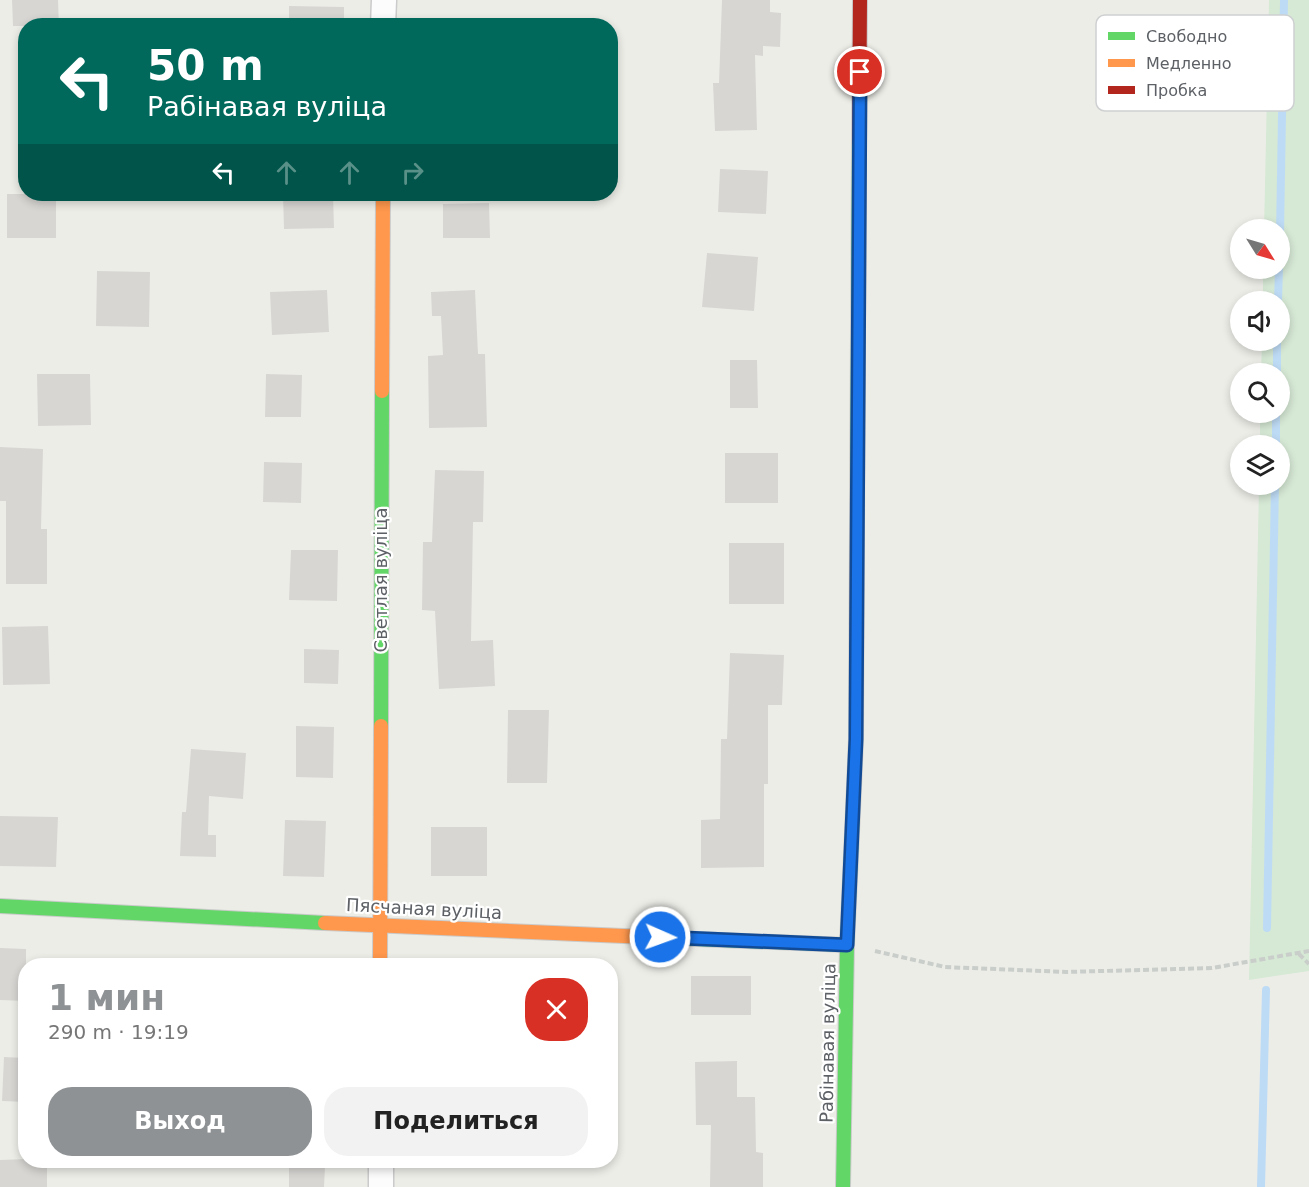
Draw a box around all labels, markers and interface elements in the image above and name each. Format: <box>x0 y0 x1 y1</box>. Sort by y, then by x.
legend <box>1096 15 1294 111</box>
text: Свободно <box>1146 27 1227 46</box>
text: 50 m <box>147 41 264 90</box>
icon: left <box>48 42 126 120</box>
pin <box>834 46 885 97</box>
text: Медленно <box>1146 54 1232 73</box>
icon: arrive <box>843 55 876 88</box>
text: Пробка <box>1146 81 1207 100</box>
text: Рабінавая вуліца <box>147 91 387 122</box>
icon: left <box>207 156 240 189</box>
icon: ahead <box>270 156 303 189</box>
icon: ahead <box>333 156 366 189</box>
icon: right <box>396 156 429 189</box>
north arrow <box>1230 219 1290 279</box>
map controls <box>1230 219 1290 495</box>
button: sound <box>1230 291 1290 351</box>
button: search <box>1230 363 1290 423</box>
button: layers <box>1230 435 1290 495</box>
street label: Светлая вуліца <box>370 508 391 652</box>
street label: Пясчаная вуліца <box>345 894 503 923</box>
position arrow <box>628 905 692 969</box>
street label: Рабінавая вуліца <box>816 963 839 1123</box>
text: 1 мин <box>48 977 165 1018</box>
button: close <box>525 978 588 1041</box>
text: 290 m · 19:19 <box>48 1020 189 1044</box>
button: Выход <box>48 1087 312 1156</box>
button: Поделиться <box>324 1087 588 1156</box>

